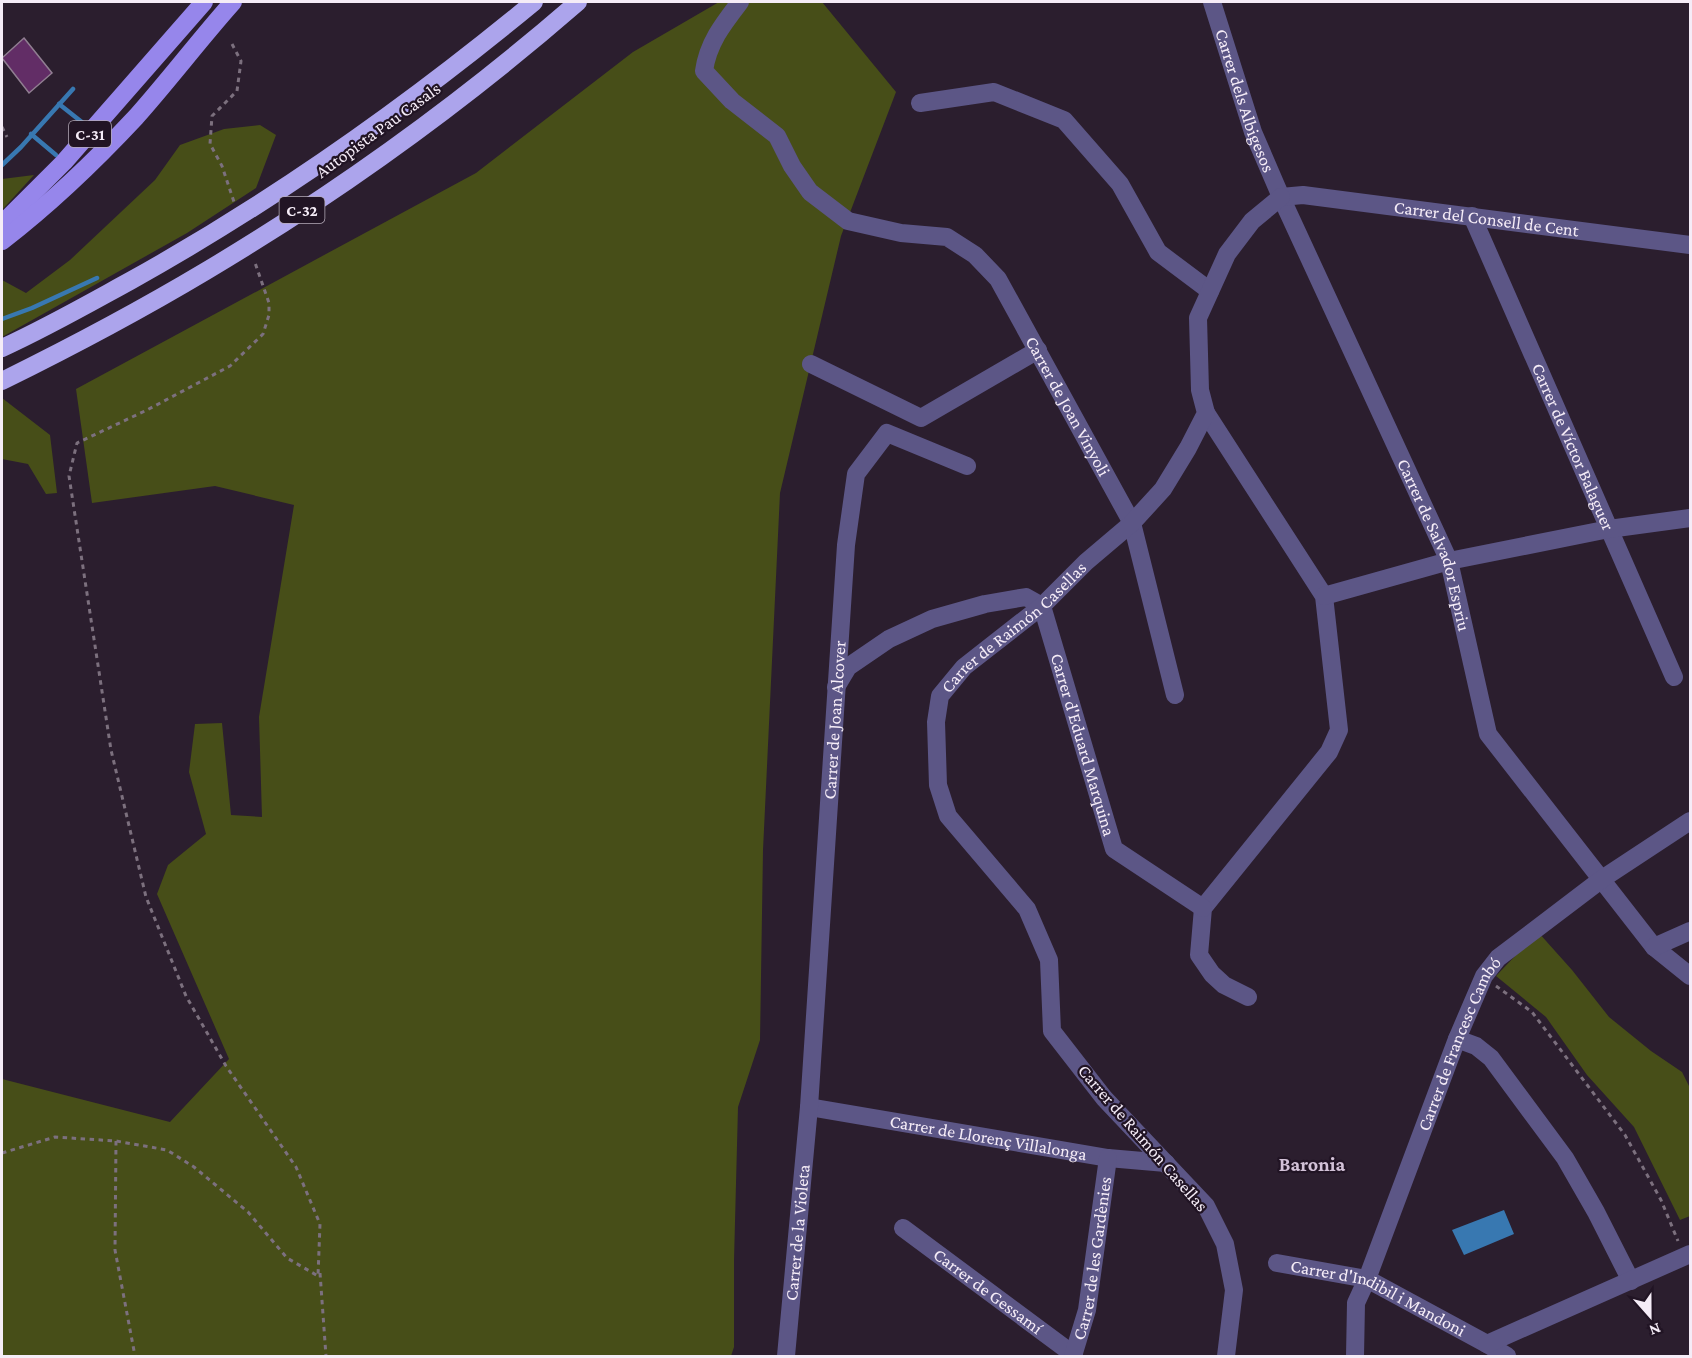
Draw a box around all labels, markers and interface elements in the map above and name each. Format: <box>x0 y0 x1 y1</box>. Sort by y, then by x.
street label: Carrer dels Albigesos <box>1211 27 1279 175</box>
street label: Autopista Pau Casals <box>312 78 444 182</box>
road number: C-31 <box>69 121 111 147</box>
road number: C-32 <box>280 197 324 223</box>
street label: Carrer del Consell de Cent <box>1393 197 1581 241</box>
street label: Carrer de Joan Vinyoli <box>1021 333 1114 480</box>
street label: Carrer de Víctor Balaguer <box>1528 360 1619 534</box>
street label: Carrer de Salvador Espriu <box>1393 456 1475 633</box>
street label: Carrer de Raimón Casellas <box>937 558 1090 697</box>
street label: Carrer de Joan Alcover <box>819 639 850 800</box>
street label: Carrer d'Eduard Marquina <box>1047 651 1120 838</box>
street label: Carrer de Francesc Cambó <box>1413 953 1505 1134</box>
street label: Carrer de Raimón Casellas <box>1074 1061 1212 1215</box>
street label: Carrer de Llorenç Villalonga <box>888 1111 1089 1164</box>
district label: Baronia <box>1279 1153 1345 1175</box>
street label: Carrer de la Violeta <box>781 1164 814 1302</box>
street label: Carrer de les Gardènies <box>1068 1175 1115 1342</box>
street label: Carrer de Gessamí <box>930 1244 1048 1339</box>
street label: Carrer d'Indibil i Mandoni <box>1289 1256 1469 1341</box>
north arrow <box>1620 1286 1680 1346</box>
text: N <box>1647 1320 1663 1339</box>

